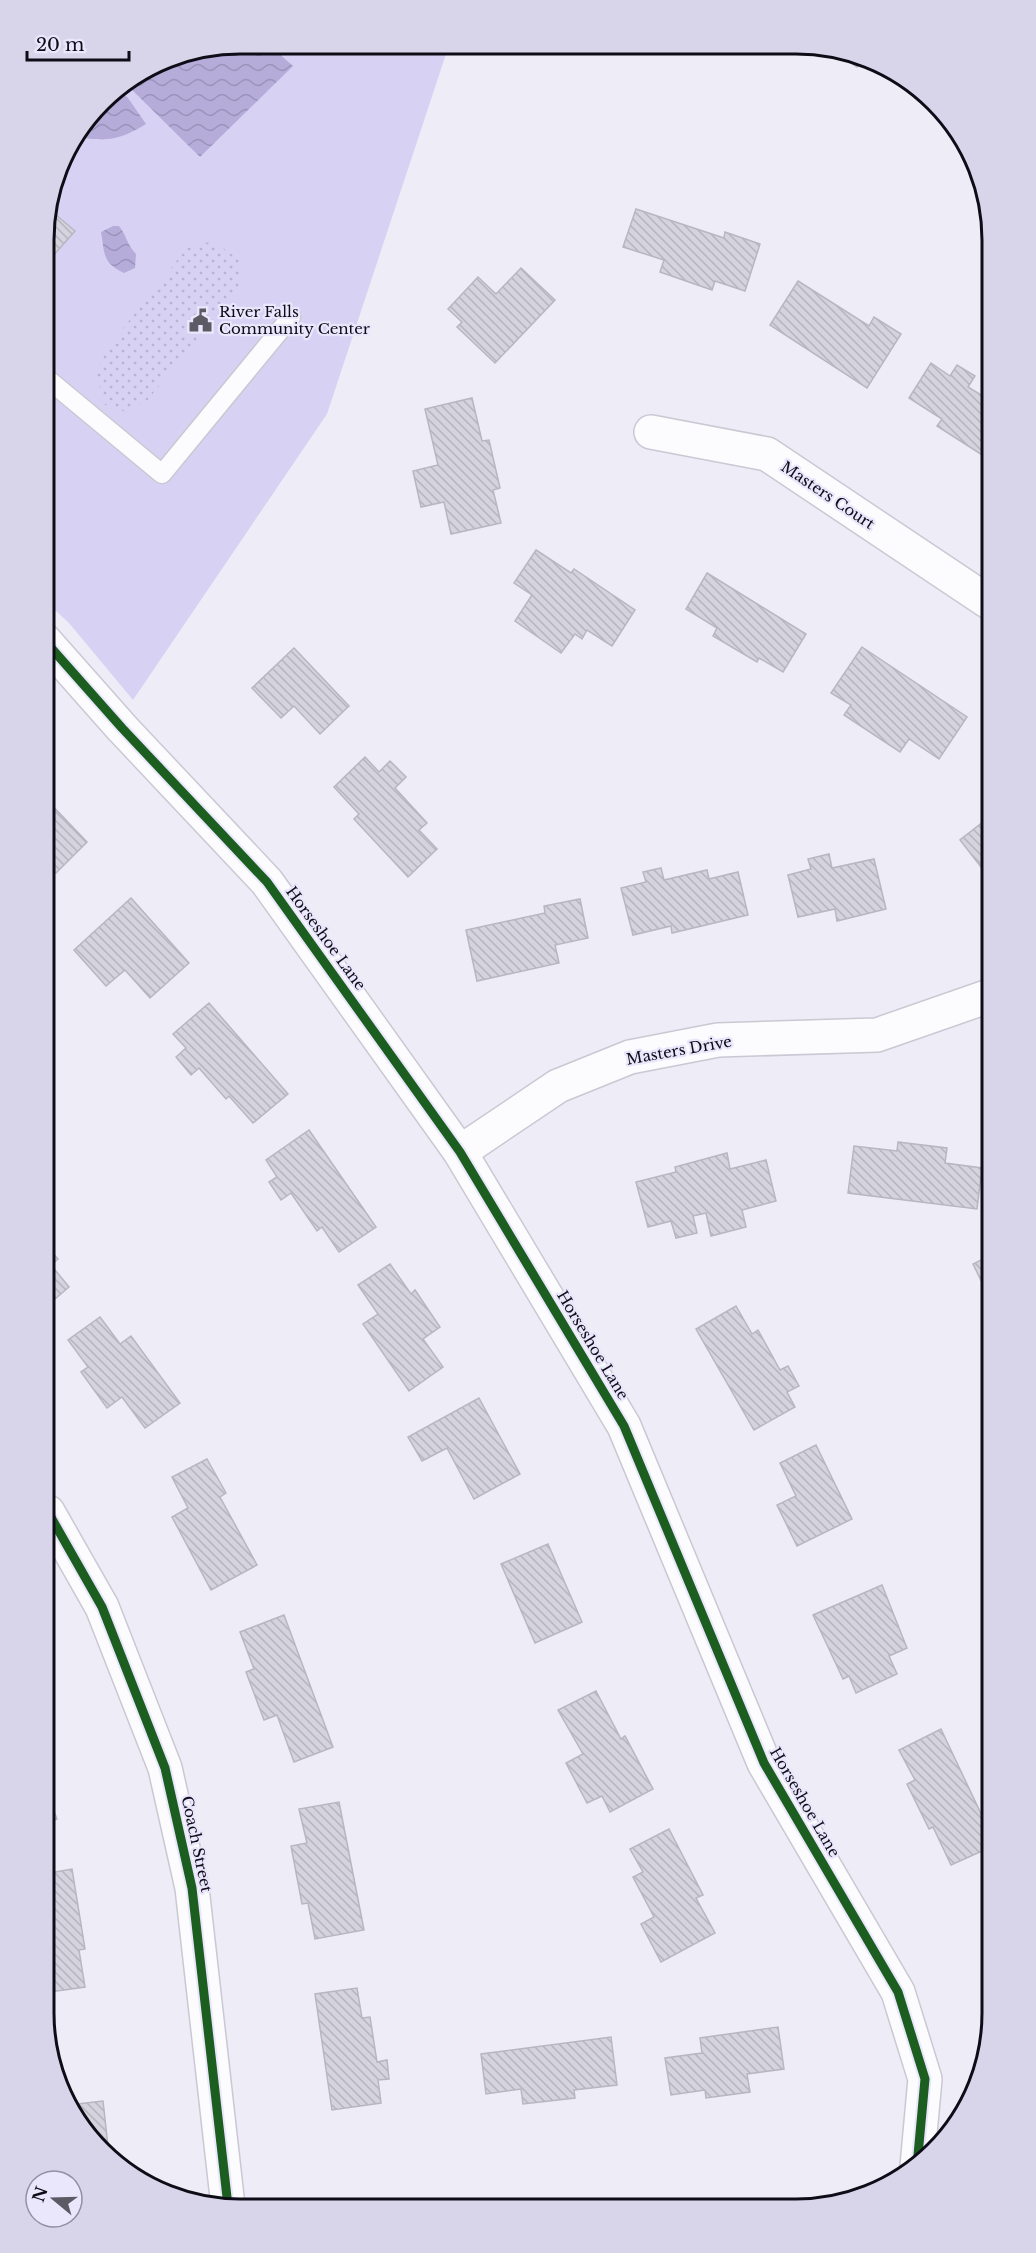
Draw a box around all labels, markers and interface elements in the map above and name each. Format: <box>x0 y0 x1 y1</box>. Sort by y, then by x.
scale bar <box>27 24 129 62</box>
text: 20 m <box>36 34 84 56</box>
place label: River Falls Community Center <box>219 302 371 338</box>
public building icon: River Falls Community Center <box>188 307 214 333</box>
street label: Masters Court <box>778 457 879 533</box>
street label: Horseshoe Lane <box>282 882 370 994</box>
street label: Masters Drive <box>625 1031 733 1069</box>
street label: Horseshoe Lane <box>553 1287 633 1403</box>
street label: Horseshoe Lane <box>766 1744 844 1860</box>
street label: Coach Street <box>178 1794 217 1894</box>
north arrow <box>24 2169 84 2229</box>
text: N <box>28 2184 52 2204</box>

